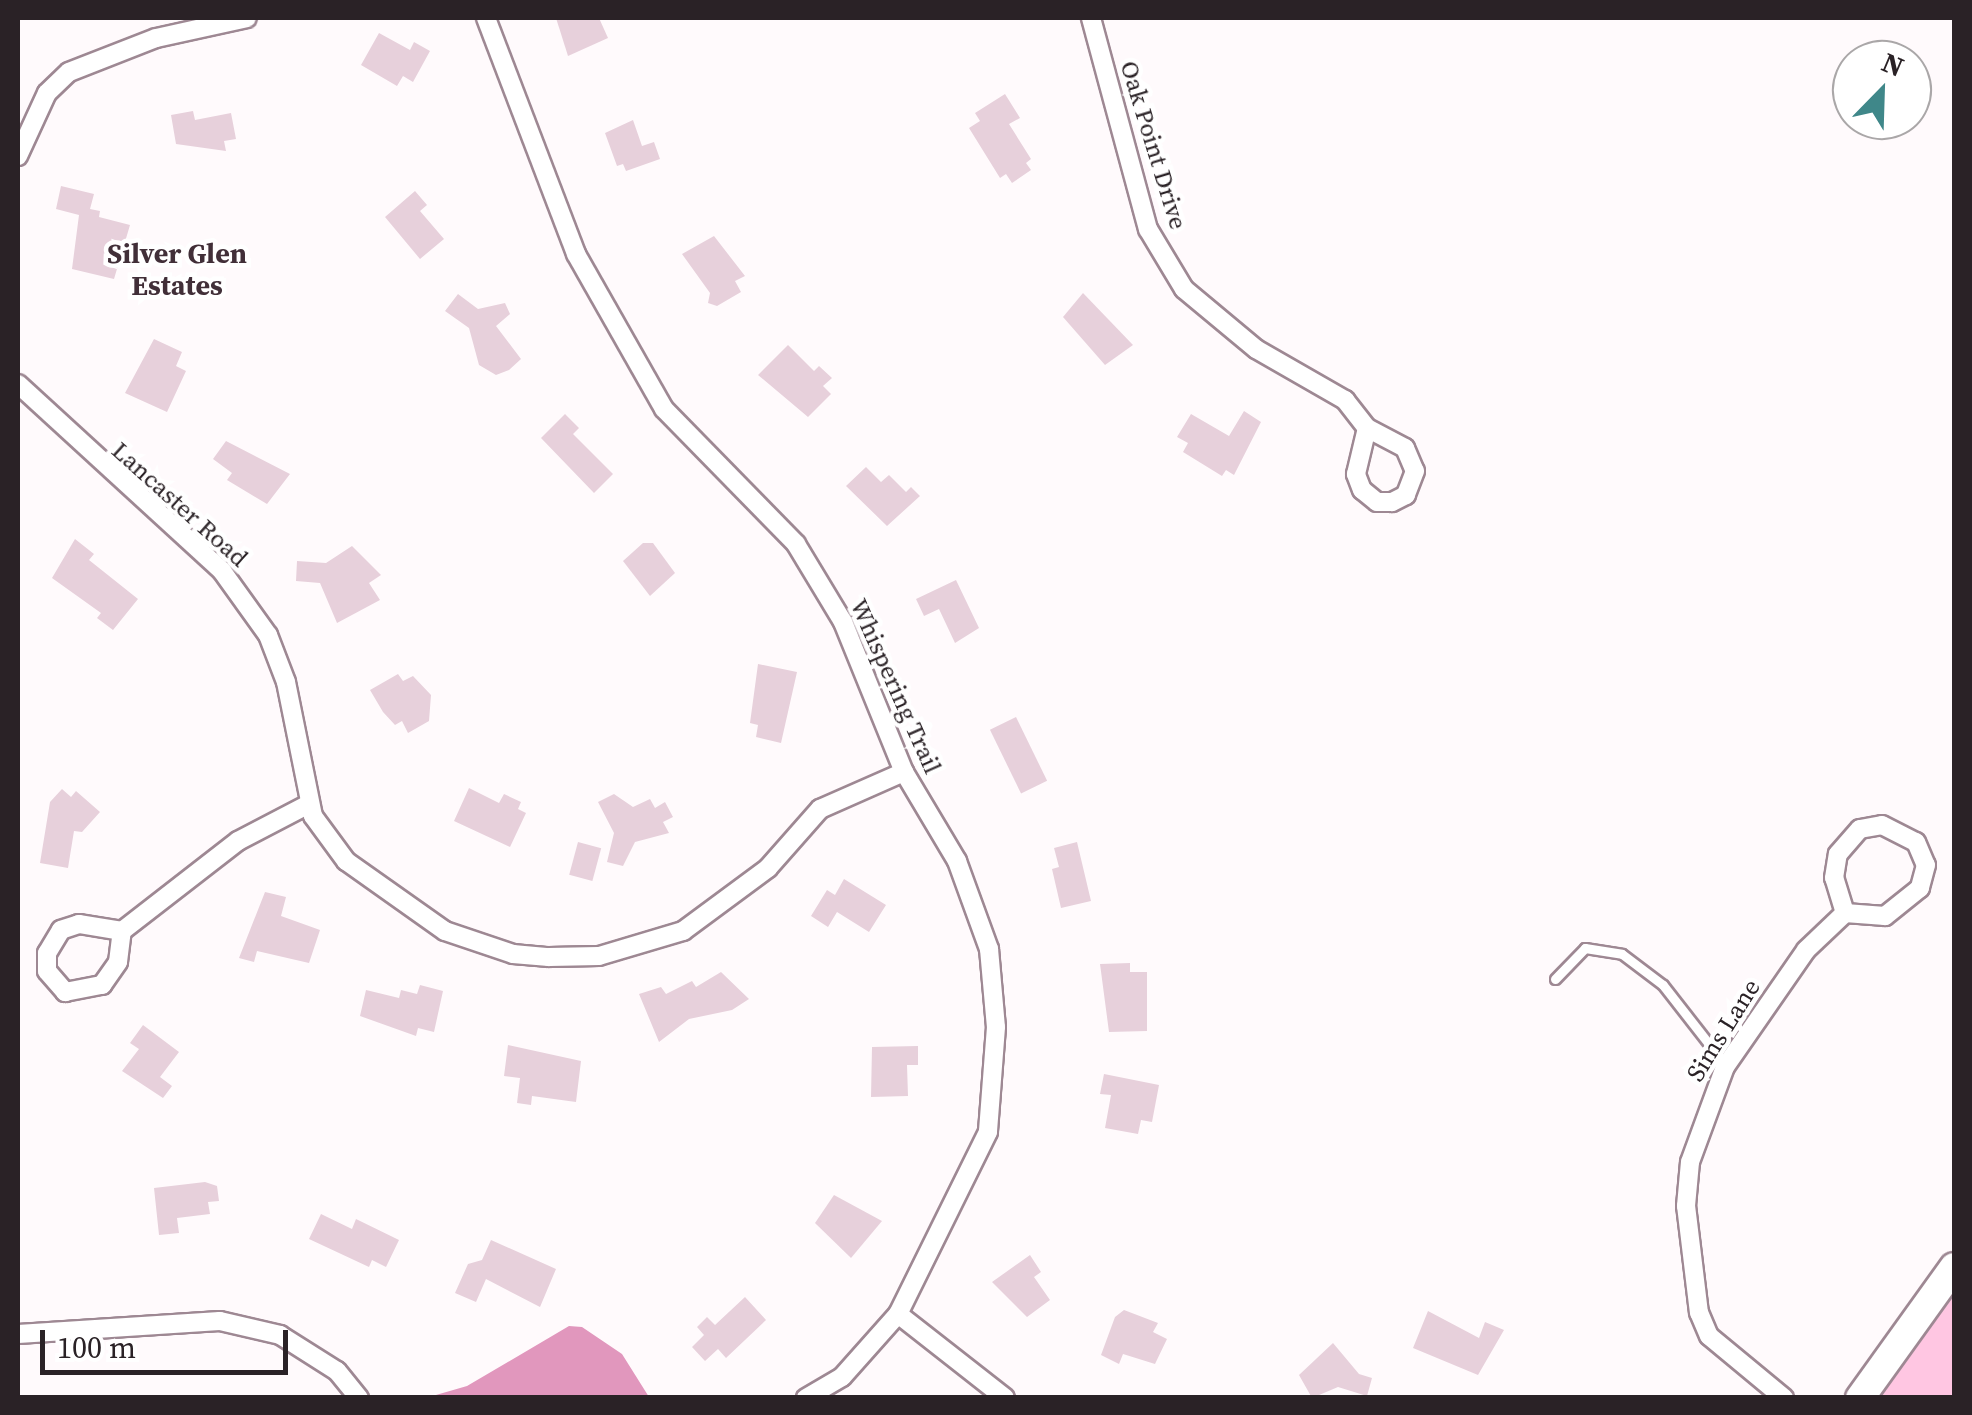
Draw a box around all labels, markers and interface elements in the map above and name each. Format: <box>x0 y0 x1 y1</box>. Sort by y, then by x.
north arrow <box>1832 40 1932 140</box>
text: N <box>1876 43 1910 86</box>
street label: Oak Point Drive <box>1114 57 1194 233</box>
district label: Silver Glen Estates <box>107 236 247 302</box>
street label: Lancaster Road <box>106 435 254 573</box>
street label: Whispering Trail <box>844 594 948 778</box>
street label: Sims Lane <box>1680 973 1766 1087</box>
scale bar <box>45 1310 292 1372</box>
text: 100 m <box>57 1327 136 1368</box>

